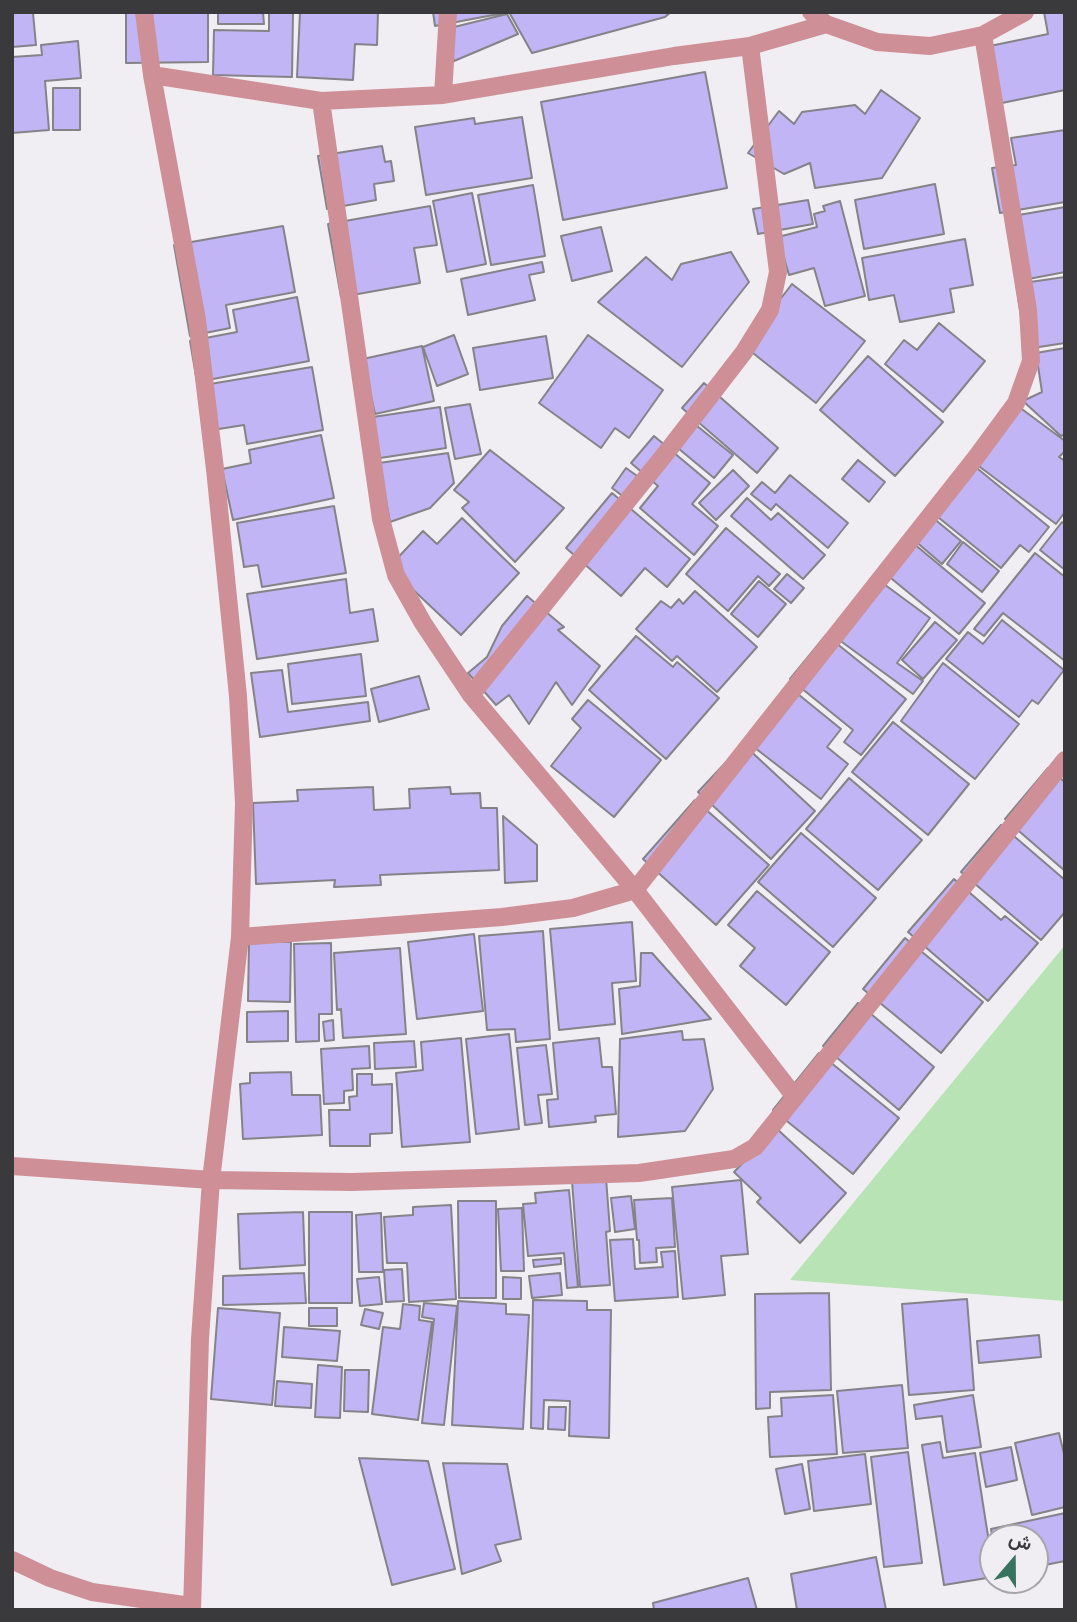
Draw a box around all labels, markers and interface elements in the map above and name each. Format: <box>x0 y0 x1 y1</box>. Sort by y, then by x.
north arrow <box>979 1524 1049 1594</box>
text: ش <box>1006 1527 1035 1554</box>

